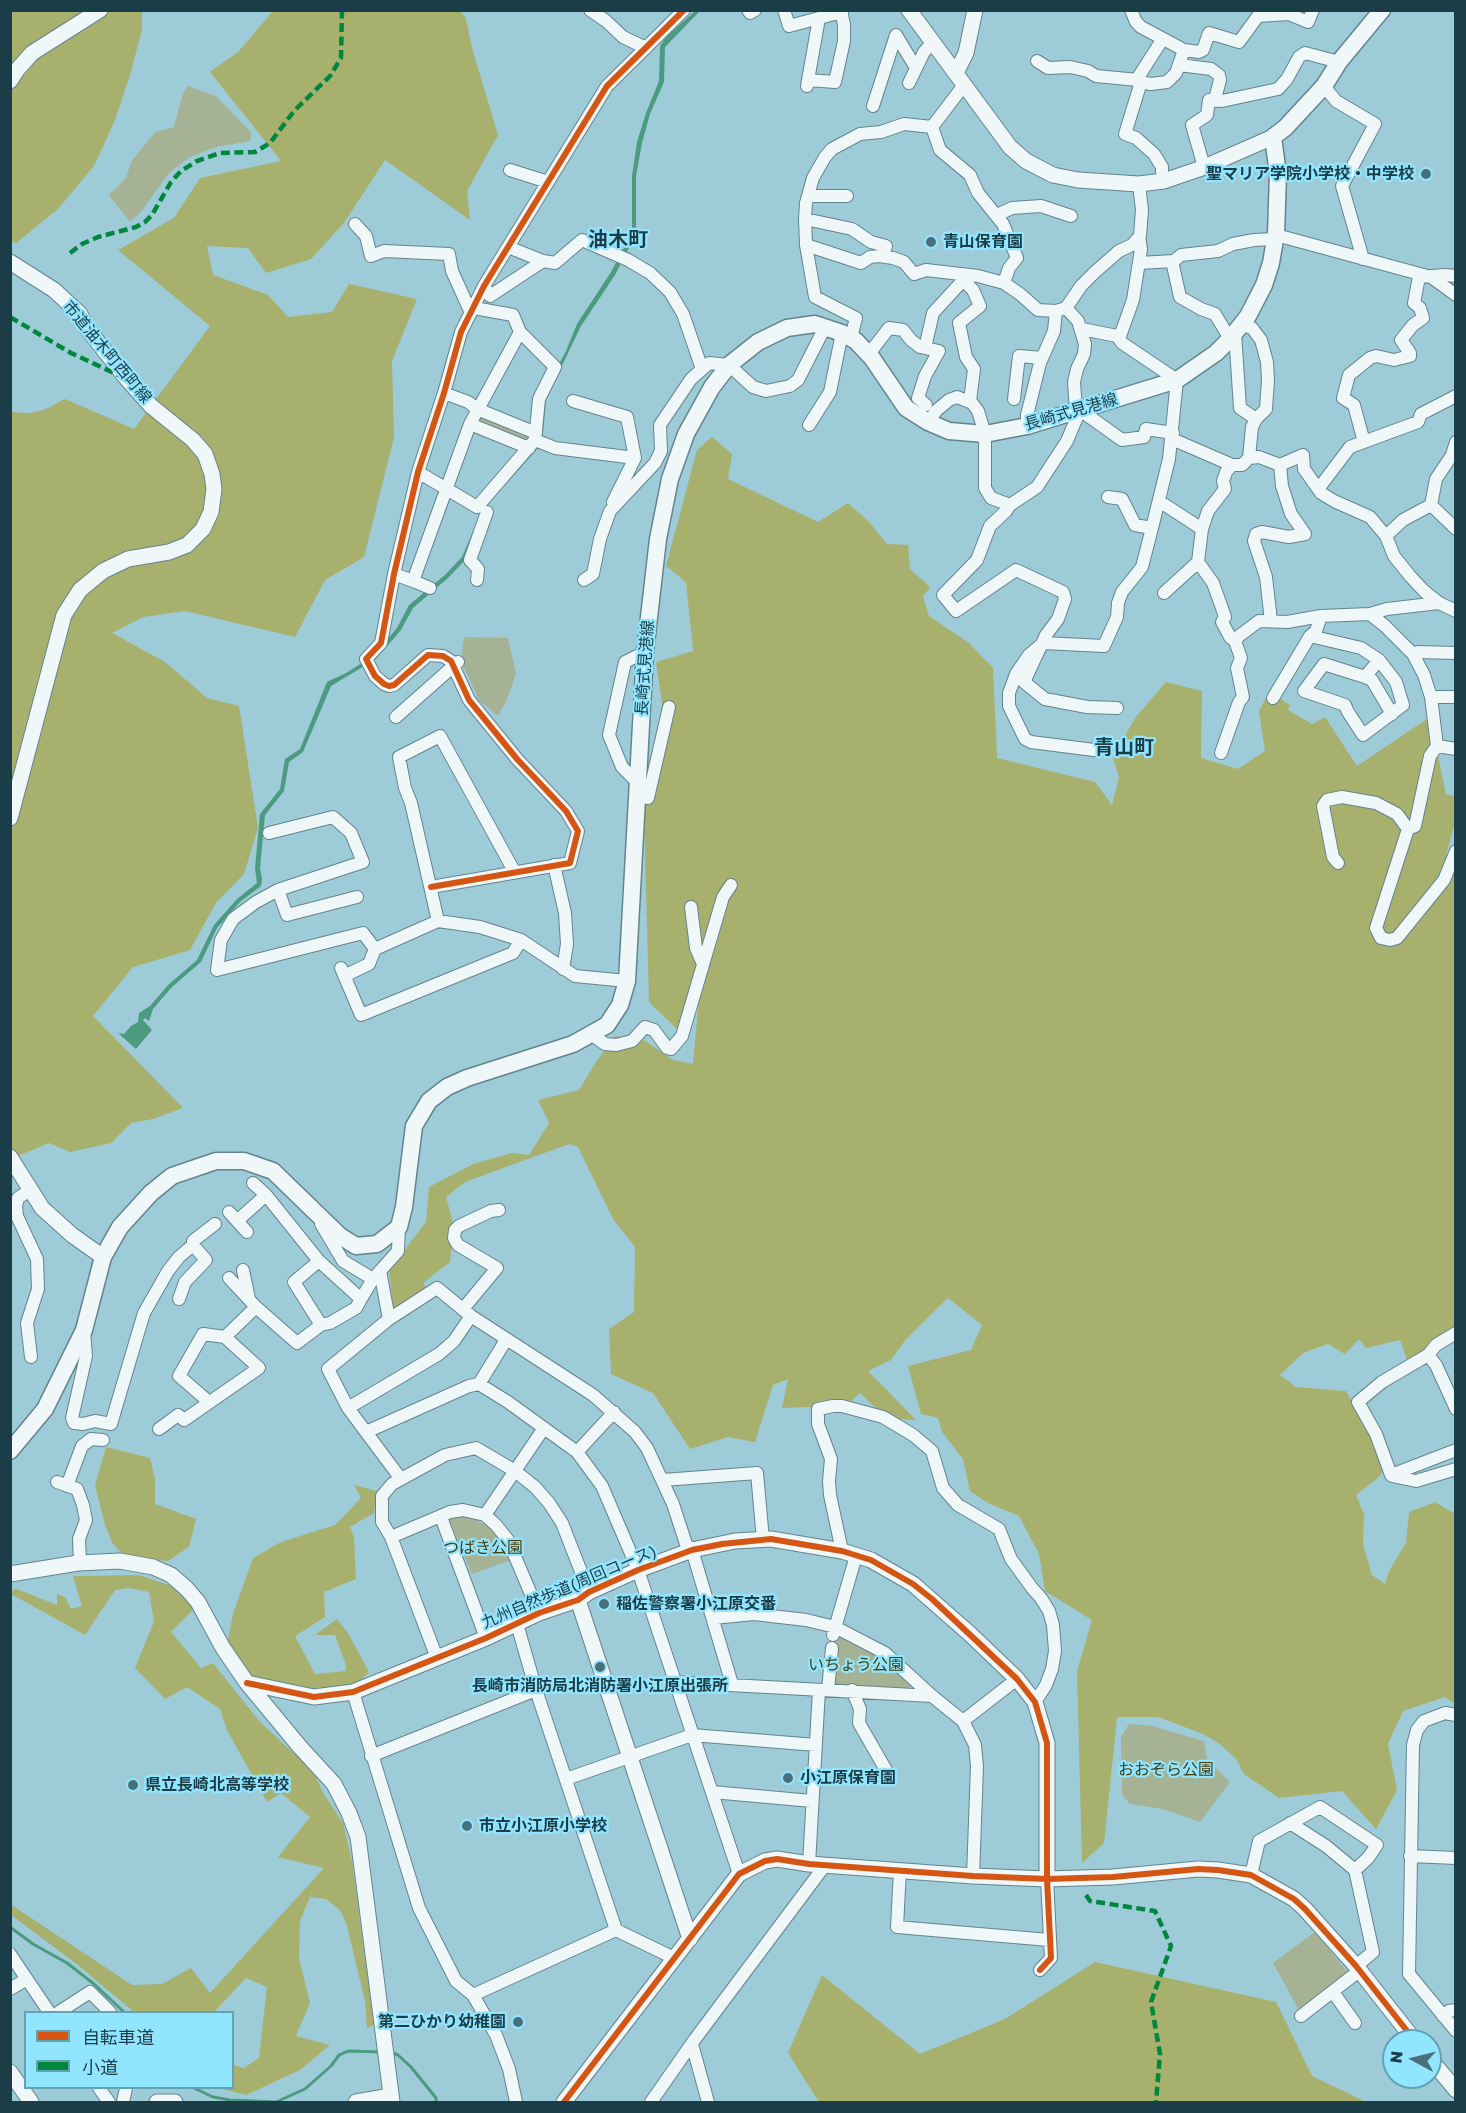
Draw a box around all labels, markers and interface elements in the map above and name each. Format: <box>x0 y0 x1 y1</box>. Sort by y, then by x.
place label: 聖マリア学院小学校・中学校 <box>1206 164 1414 184</box>
marker: 聖マリア学院小学校・中学校 <box>1419 167 1433 181</box>
district label: 油木町 <box>588 228 648 252</box>
place label: 青山保育園 <box>943 232 1023 252</box>
marker: 青山保育園 <box>924 235 938 249</box>
street label: 市道油木町西町線 <box>59 297 155 407</box>
street label: 長崎式見港線 <box>1022 390 1120 434</box>
street label: 長崎式見港線 <box>632 619 658 717</box>
district label: 青山町 <box>1094 736 1154 760</box>
park label: つばき公園 <box>443 1538 523 1558</box>
street label: 九州自然歩道(周回コース) <box>479 1541 659 1633</box>
place label: 稲佐警察署小江原交番 <box>616 1594 776 1614</box>
marker: 稲佐警察署小江原交番 <box>597 1597 611 1611</box>
park label: いちょう公園 <box>808 1655 904 1675</box>
marker: 長崎市消防局北消防署小江原出張所 <box>593 1660 607 1674</box>
place label: 長崎市消防局北消防署小江原出張所 <box>472 1676 728 1696</box>
park label: おおぞら公園 <box>1118 1760 1214 1780</box>
place label: 小江原保育園 <box>800 1768 896 1788</box>
marker: 小江原保育園 <box>781 1771 795 1785</box>
place label: 県立長崎北高等学校 <box>145 1775 289 1795</box>
marker: 県立長崎北高等学校 <box>126 1778 140 1792</box>
place label: 市立小江原小学校 <box>479 1816 607 1836</box>
marker: 市立小江原小学校 <box>460 1819 474 1833</box>
legend <box>24 2011 234 2089</box>
place label: 第二ひかり幼稚園 <box>378 2012 506 2032</box>
marker: 第二ひかり幼稚園 <box>511 2015 525 2029</box>
text: 自転車道 <box>82 2026 154 2048</box>
north arrow <box>1382 2029 1442 2089</box>
text: N <box>1385 2050 1407 2064</box>
text: 小道 <box>82 2056 118 2078</box>

